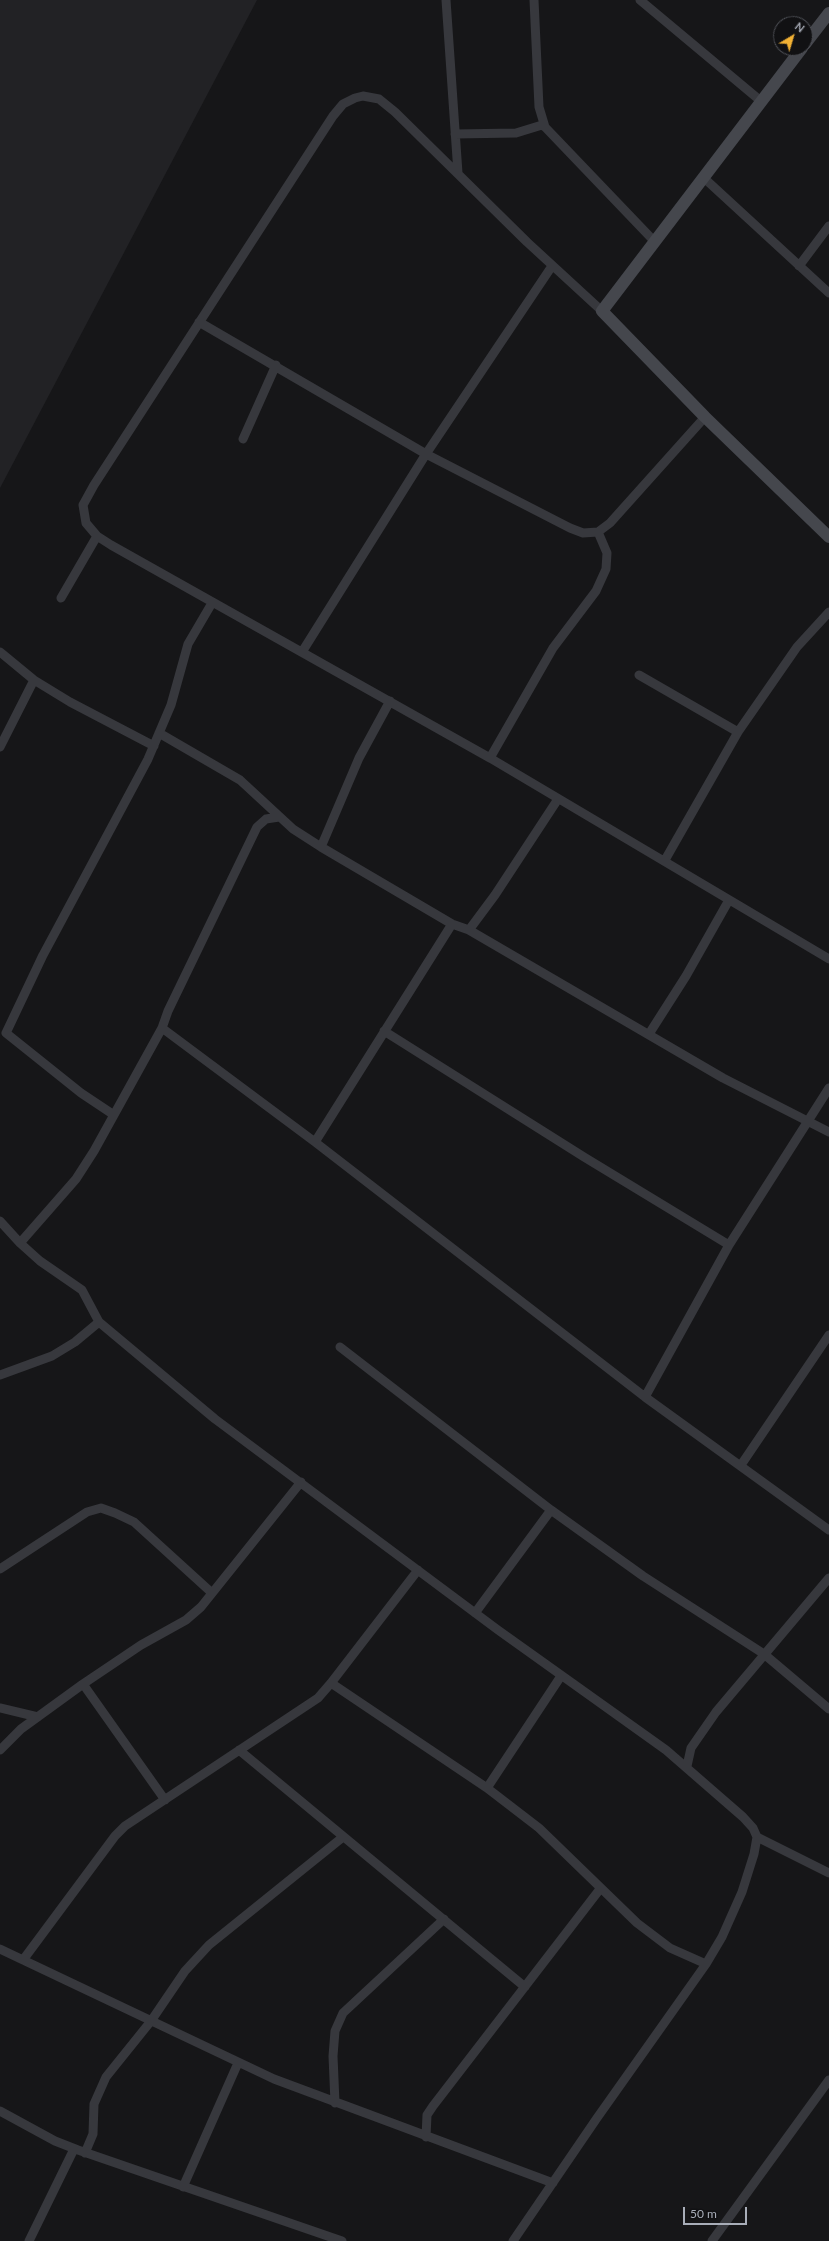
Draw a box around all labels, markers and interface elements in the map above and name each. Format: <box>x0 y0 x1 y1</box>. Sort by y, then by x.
north arrow <box>773 16 813 56</box>
text: N <box>793 19 807 35</box>
scale bar <box>685 2199 749 2225</box>
text: 50 m <box>690 2206 717 2221</box>

